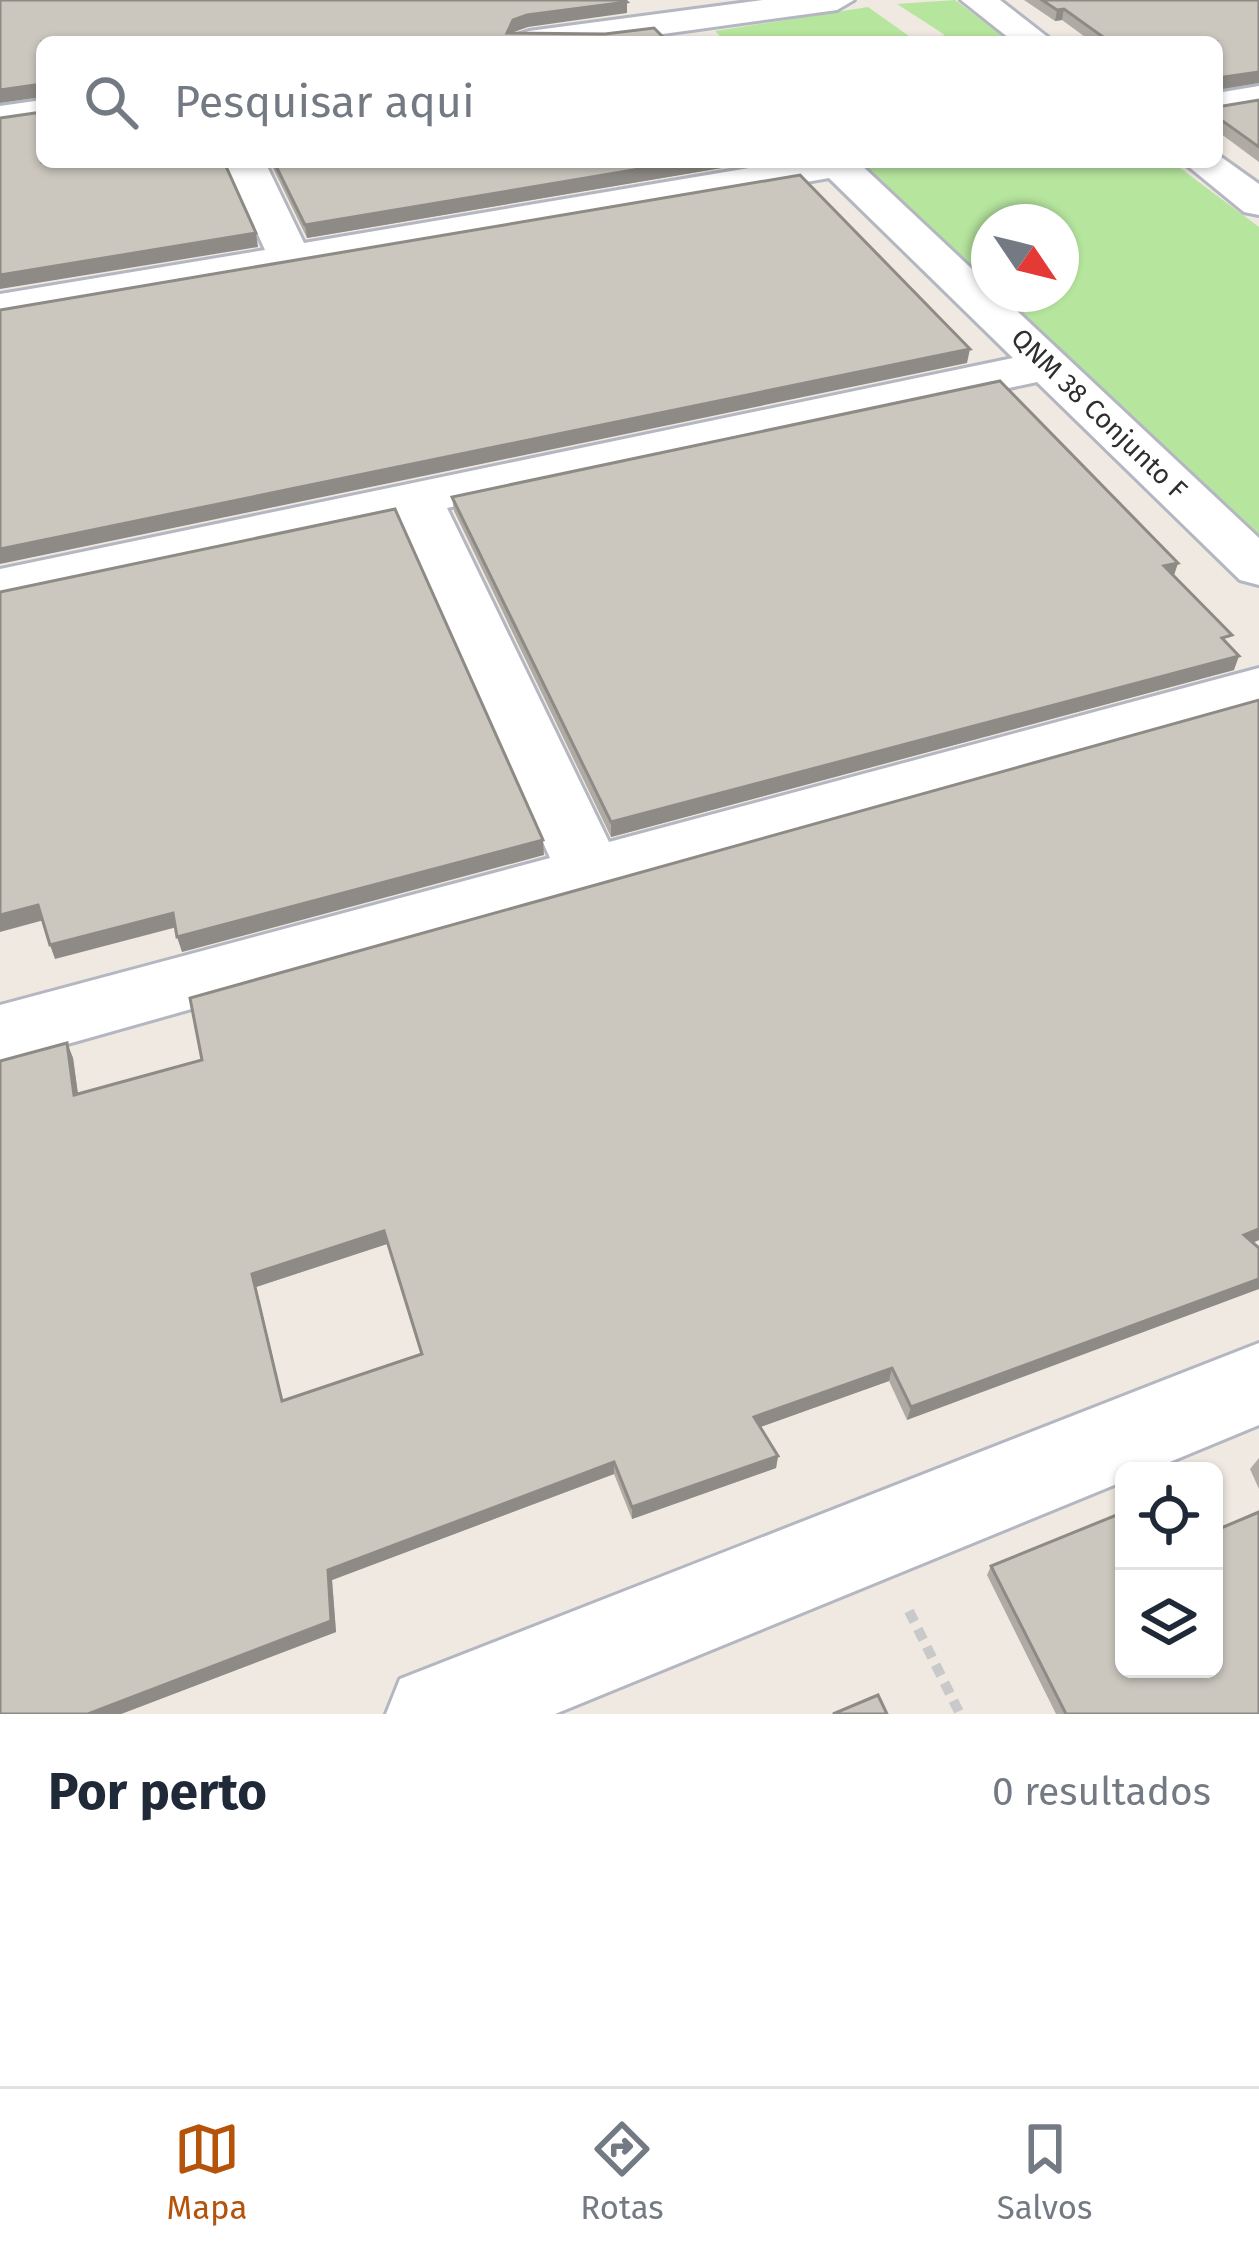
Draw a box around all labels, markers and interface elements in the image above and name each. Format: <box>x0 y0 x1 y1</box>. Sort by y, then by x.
search box <box>36 36 1223 168</box>
icon: search <box>78 69 144 135</box>
text: Pesquisar aqui <box>174 75 475 129</box>
north arrow <box>971 204 1079 312</box>
street label: QNM 38 Conjunto F <box>1005 322 1193 506</box>
map controls <box>1115 1462 1223 1678</box>
button: locate <box>1115 1462 1223 1570</box>
button: layers <box>1115 1570 1223 1678</box>
text: Por perto <box>48 1761 267 1823</box>
text: 0 resultados <box>992 1769 1211 1815</box>
tab: Mapa <box>166 2116 247 2228</box>
tab: Rotas <box>580 2116 664 2228</box>
tab: Salvos <box>997 2116 1092 2228</box>

